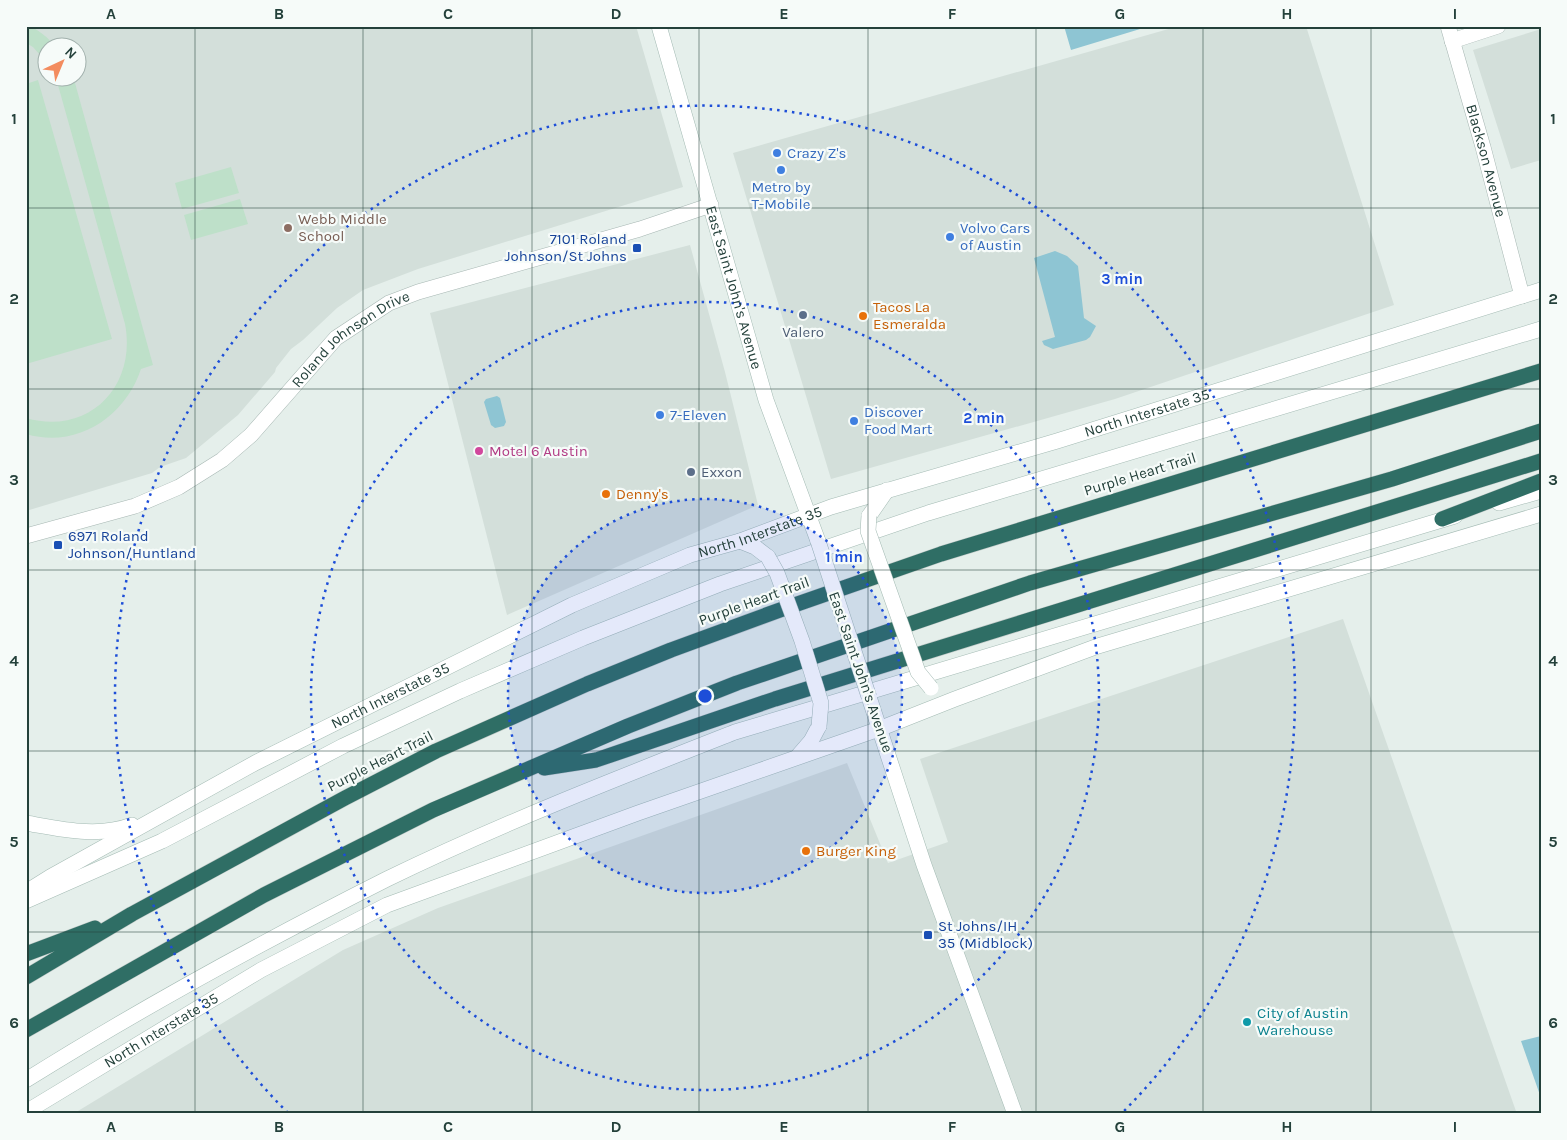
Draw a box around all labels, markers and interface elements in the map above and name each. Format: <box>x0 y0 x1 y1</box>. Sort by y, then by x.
text: A <box>106 4 116 23</box>
text: B <box>274 4 284 23</box>
text: C <box>443 4 453 23</box>
text: D <box>611 4 622 23</box>
text: E <box>779 4 789 23</box>
text: F <box>948 4 957 23</box>
text: G <box>1115 4 1125 23</box>
text: H <box>1281 4 1293 23</box>
text: I <box>1453 4 1457 23</box>
north arrow <box>38 38 88 88</box>
text: N <box>61 43 80 63</box>
street label: Blackson Avenue <box>1462 102 1510 219</box>
text: 1 <box>11 109 17 128</box>
text: 1 <box>1550 109 1556 128</box>
place label: Crazy Z's <box>787 144 846 162</box>
marker: Crazy Z's <box>771 147 783 159</box>
marker: Metro by T-Mobile <box>775 164 787 176</box>
place label: Metro by T-Mobile <box>751 178 811 213</box>
street label: East Saint John's Avenue <box>702 204 766 371</box>
place label: Webb Middle School <box>298 210 387 245</box>
place label: Volvo Cars of Austin <box>960 219 1030 254</box>
marker: Webb Middle School <box>282 222 294 234</box>
place label: 7101 Roland Johnson/St Johns <box>505 230 627 265</box>
marker: Volvo Cars of Austin <box>944 231 956 243</box>
marker: 7101 Roland Johnson/St Johns <box>631 242 643 254</box>
text: 3 min <box>1101 270 1143 288</box>
street label: Roland Johnson Drive <box>288 287 412 391</box>
text: 2 <box>9 289 19 308</box>
text: 2 <box>1548 289 1558 308</box>
place label: Tacos La Esmeralda <box>873 298 946 333</box>
marker: Valero <box>797 309 809 321</box>
marker: Tacos La Esmeralda <box>857 310 869 322</box>
place label: Valero <box>782 323 824 341</box>
street label: North Interstate 35 <box>1082 385 1212 441</box>
place label: Discover Food Mart <box>864 403 933 438</box>
place label: 7-Eleven <box>670 406 727 424</box>
marker: 7-Eleven <box>654 409 666 421</box>
text: 2 min <box>963 409 1005 427</box>
marker: Discover Food Mart <box>848 415 860 427</box>
place label: Motel 6 Austin <box>489 442 588 460</box>
marker: Motel 6 Austin <box>473 445 485 457</box>
street label: Purple Heart Trail <box>1082 448 1198 500</box>
place label: Exxon <box>701 463 742 481</box>
marker: Exxon <box>685 466 697 478</box>
text: 3 <box>9 470 19 489</box>
text: 3 <box>1548 470 1558 489</box>
place label: Denny's <box>616 485 669 503</box>
marker: Denny's <box>600 488 612 500</box>
street label: North Interstate 35 <box>696 502 825 561</box>
place label: 6971 Roland Johnson/Huntland <box>68 527 196 562</box>
marker: 6971 Roland Johnson/Huntland <box>52 539 64 551</box>
text: 1 min <box>825 548 863 566</box>
street label: Purple Heart Trail <box>696 573 812 629</box>
street label: East Saint John's Avenue <box>825 589 897 755</box>
text: 4 <box>9 651 19 670</box>
text: 4 <box>1548 651 1558 670</box>
street label: North Interstate 35 <box>328 658 453 733</box>
centre of rings <box>696 687 714 705</box>
street label: Purple Heart Trail <box>324 727 436 795</box>
text: 5 <box>9 832 19 851</box>
text: 5 <box>1548 832 1558 851</box>
place label: Burger King <box>816 842 896 860</box>
marker: Burger King <box>800 845 812 857</box>
place label: St Johns/IH 35 (Midblock) <box>938 917 1033 952</box>
marker: St Johns/IH 35 (Midblock) <box>922 929 934 941</box>
street label: North Interstate 35 <box>101 989 222 1072</box>
place label: City of Austin Warehouse <box>1257 1004 1349 1039</box>
text: 6 <box>9 1013 19 1032</box>
text: 6 <box>1548 1013 1558 1032</box>
marker: City of Austin Warehouse <box>1241 1016 1253 1028</box>
text: A <box>106 1117 116 1136</box>
text: B <box>274 1117 284 1136</box>
text: C <box>443 1117 453 1136</box>
text: D <box>611 1117 622 1136</box>
text: E <box>779 1117 789 1136</box>
text: F <box>948 1117 957 1136</box>
text: G <box>1115 1117 1125 1136</box>
text: H <box>1281 1117 1293 1136</box>
text: I <box>1453 1117 1457 1136</box>

